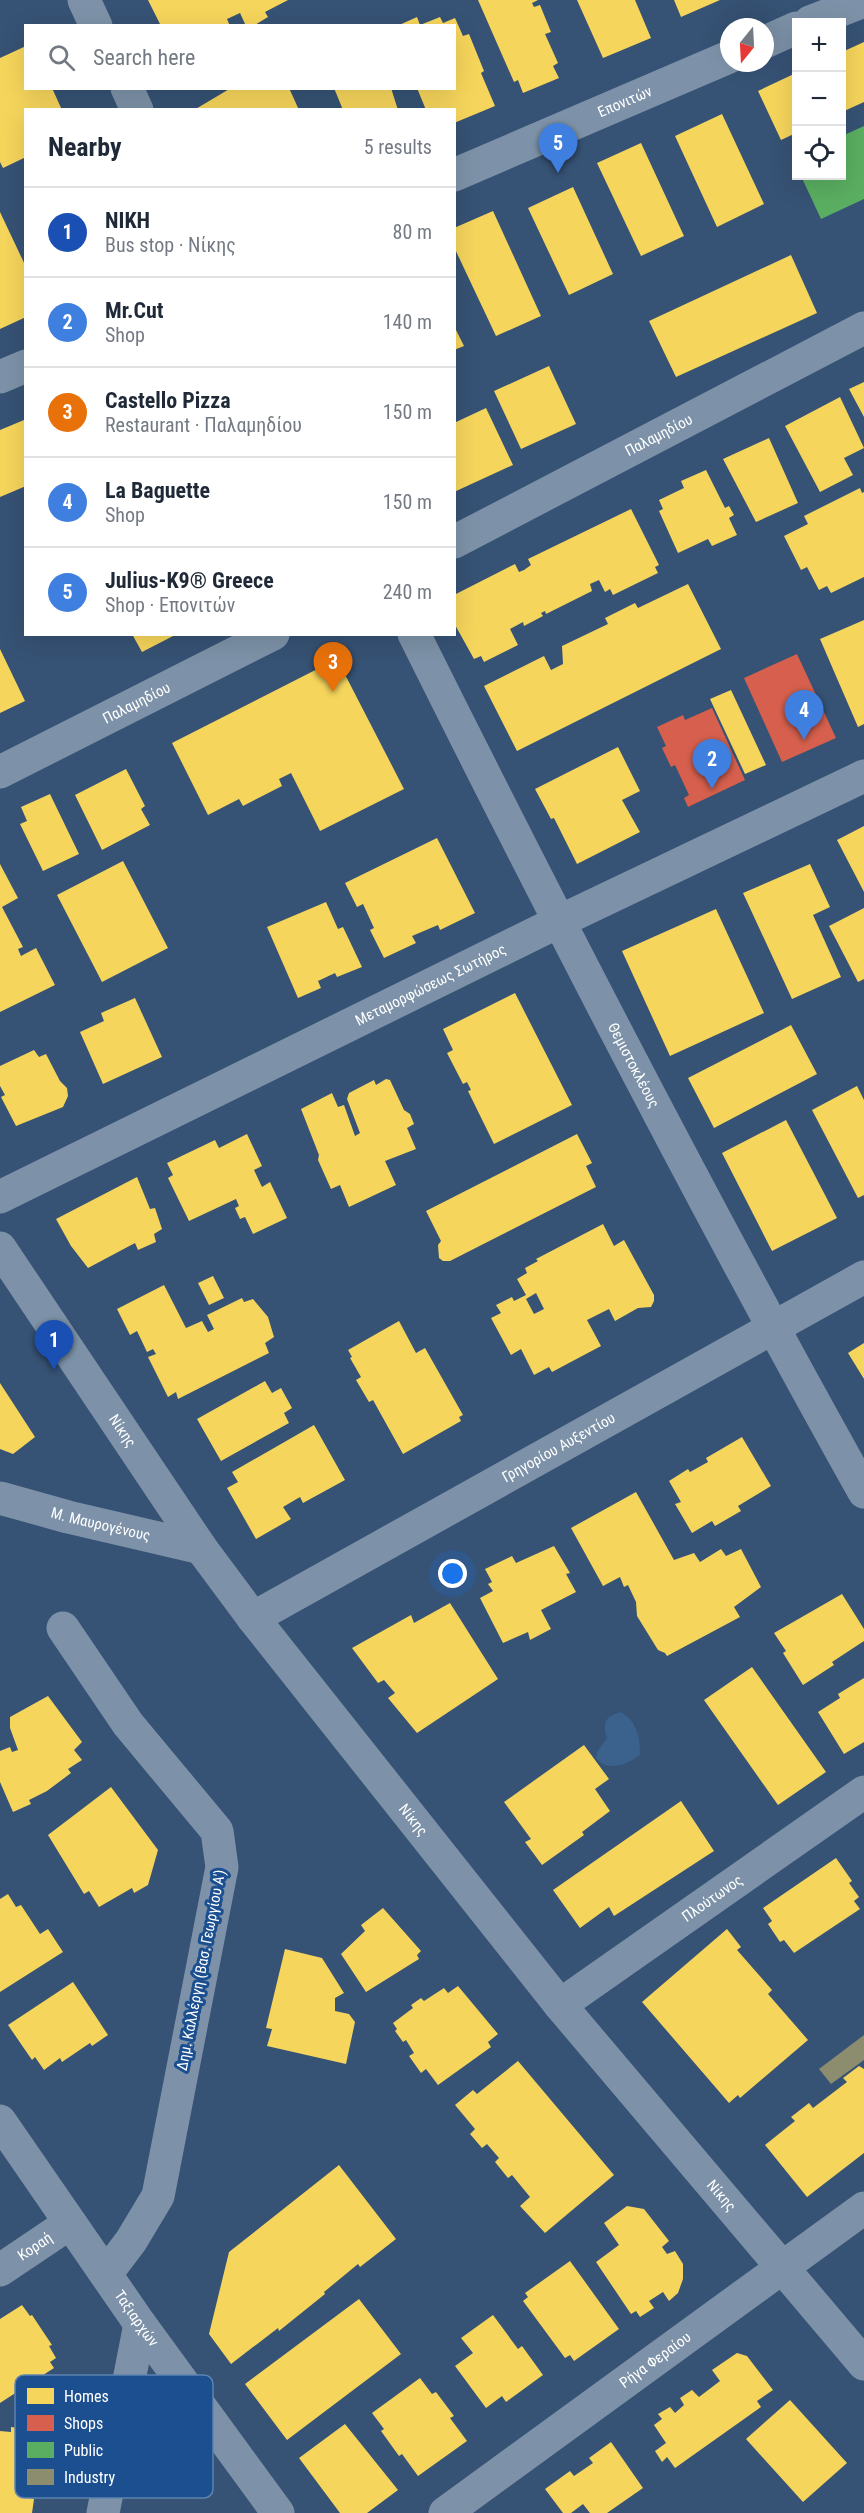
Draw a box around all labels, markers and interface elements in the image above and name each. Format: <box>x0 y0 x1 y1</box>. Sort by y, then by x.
north arrow <box>720 18 774 72</box>
map controls <box>792 18 846 180</box>
button: + <box>792 18 846 72</box>
search box <box>24 24 456 90</box>
icon: search <box>45 41 78 74</box>
text: Search here <box>93 45 195 70</box>
button: − <box>792 72 846 126</box>
street label: Επονιτών <box>595 82 655 121</box>
pin: 5 <box>538 124 578 173</box>
button: locate <box>792 126 846 180</box>
text: Nearby <box>48 132 122 162</box>
text: 5 results <box>364 135 432 159</box>
text: ΝΙΚΗ <box>105 208 150 233</box>
text: 1 <box>62 220 73 244</box>
text: 80 m <box>393 220 432 244</box>
text: Bus stop · Νίκης <box>105 233 236 257</box>
text: Mr.Cut <box>105 298 164 323</box>
text: 2 <box>62 310 73 334</box>
text: 140 m <box>383 310 432 334</box>
text: Shop <box>105 323 145 347</box>
text: Castello Pizza <box>105 388 231 413</box>
text: 3 <box>62 400 73 424</box>
text: 150 m <box>383 400 432 424</box>
street label: Παλαμηδίου <box>622 410 695 460</box>
text: Restaurant · Παλαμηδίου <box>105 413 302 437</box>
text: La Baguette <box>105 478 210 503</box>
text: 4 <box>62 490 73 514</box>
text: 150 m <box>383 490 432 514</box>
text: Shop <box>105 503 145 527</box>
text: Julius-K9® Greece <box>105 568 274 593</box>
text: 5 <box>62 580 73 604</box>
text: 240 m <box>383 580 432 604</box>
text: Shop · Επονιτών <box>105 593 235 617</box>
pin: 3 <box>314 642 352 692</box>
street label: Παλαμηδίου <box>100 678 173 728</box>
pin: 4 <box>784 690 824 740</box>
pin: 2 <box>692 740 732 789</box>
street label: Μεταμορφώσεως Σωτήρος <box>352 940 509 1029</box>
street label: Θεμιστοκλέους <box>604 1020 663 1111</box>
pin: 1 <box>34 1320 74 1370</box>
street label: Γρηγορίου Αυξεντίου <box>499 1409 618 1486</box>
street label: Νίκης <box>105 1411 140 1451</box>
street label: Μ. Μαυρογένους <box>49 1504 152 1545</box>
your location <box>438 1559 467 1588</box>
street label: Νίκης <box>395 1800 431 1839</box>
street label: Δημ. Καλλέργη (Βασ. Γεωργίου Α') <box>173 1868 229 2072</box>
street label: Πλούτωνος <box>679 1871 746 1926</box>
street label: Νίκης <box>703 2176 740 2215</box>
street label: Κοραή <box>14 2229 56 2265</box>
street label: Ταξιαρχών <box>110 2287 163 2351</box>
street label: Ρήγα Φεραίου <box>616 2328 694 2392</box>
legend <box>15 2375 213 2498</box>
text: Homes <box>64 2387 109 2406</box>
text: Shops <box>64 2414 103 2433</box>
text: Public <box>64 2441 103 2460</box>
text: Industry <box>64 2468 115 2487</box>

